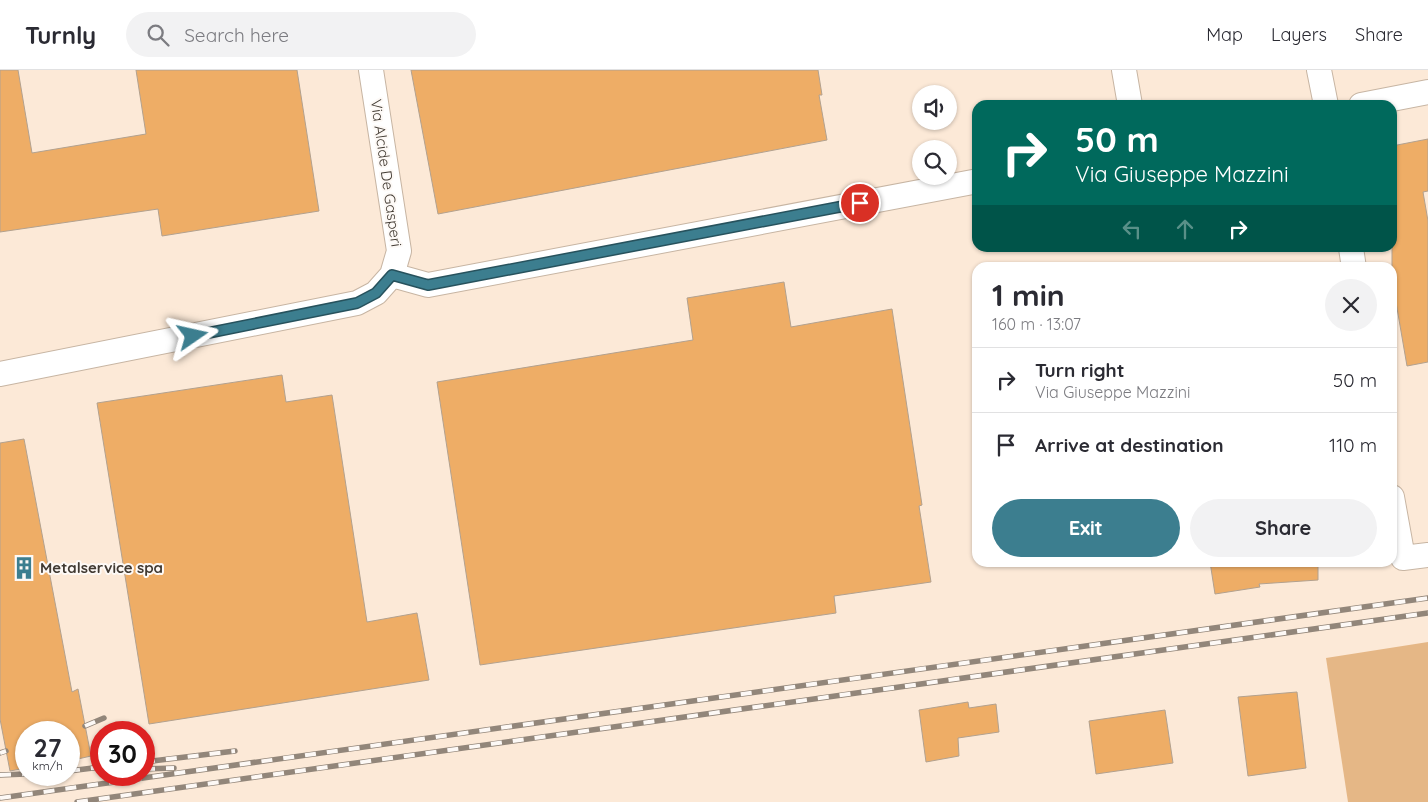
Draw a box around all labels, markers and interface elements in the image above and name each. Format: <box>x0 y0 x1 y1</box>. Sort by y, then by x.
search box <box>126 12 476 57</box>
text: Turnly <box>25 20 96 50</box>
icon: search <box>144 21 172 49</box>
text: Search here <box>184 23 289 47</box>
text: Map <box>1206 23 1243 46</box>
text: Layers <box>1271 23 1327 46</box>
text: Share <box>1355 23 1403 46</box>
map controls <box>912 85 957 185</box>
button: sound <box>912 85 957 130</box>
street label: Via Alcide De Gasperi <box>367 98 406 248</box>
text: 50 m <box>1075 117 1159 161</box>
icon: right <box>992 120 1057 185</box>
button: search <box>912 140 957 185</box>
text: Via Giuseppe Mazzini <box>1075 160 1289 188</box>
pin <box>839 182 881 224</box>
icon: arrive <box>846 189 874 217</box>
icon: left <box>1118 215 1146 243</box>
icon: ahead <box>1171 215 1199 243</box>
icon: right <box>1224 215 1252 243</box>
text: 1 min <box>992 276 1065 314</box>
button: close <box>1325 279 1377 331</box>
position arrow <box>166 309 218 361</box>
text: 160 m · 13:07 <box>992 314 1081 334</box>
text: Turn right <box>1035 358 1124 382</box>
icon: right <box>992 366 1020 394</box>
text: 50 m <box>1333 368 1377 392</box>
text: Via Giuseppe Mazzini <box>1035 382 1190 402</box>
icon: arrive <box>992 431 1020 459</box>
text: Arrive at destination <box>1035 433 1224 457</box>
text: 110 m <box>1329 433 1377 457</box>
button: Exit <box>992 499 1180 557</box>
button: Share <box>1190 499 1377 557</box>
building icon: Metalservice spa <box>11 555 37 581</box>
place label: Metalservice spa <box>40 558 163 577</box>
speed limit sign: 30 <box>90 721 155 786</box>
text: 27 <box>34 732 61 763</box>
text: km/h <box>32 758 63 773</box>

